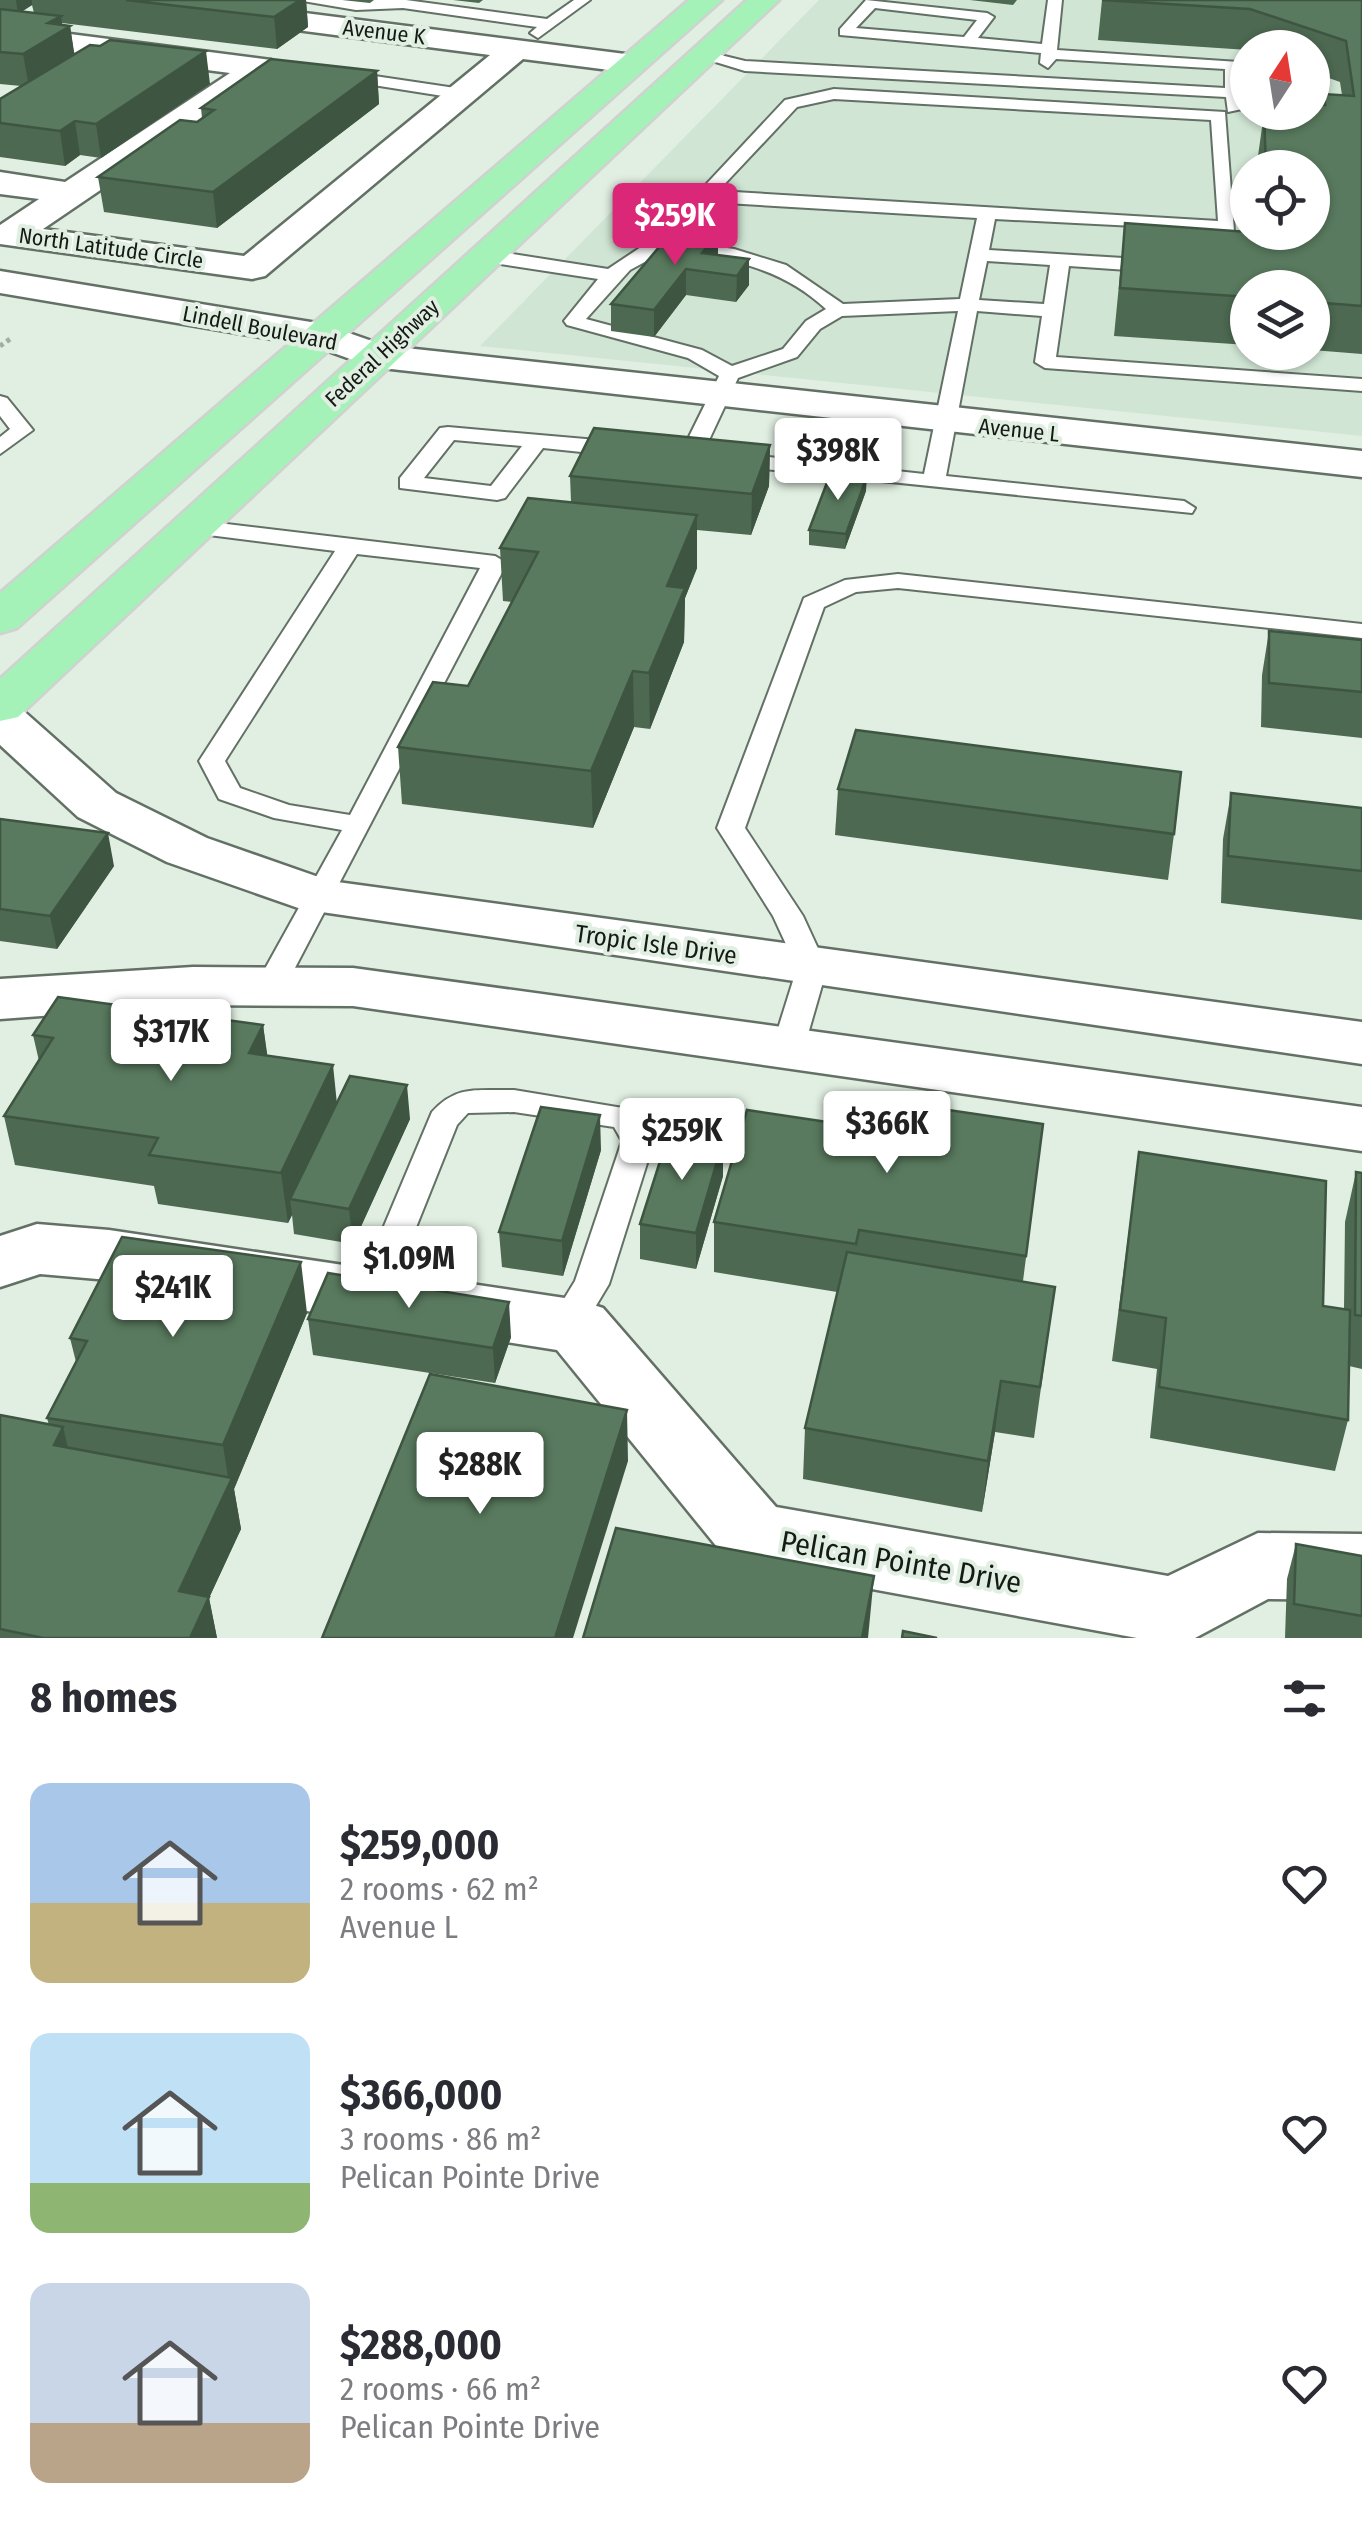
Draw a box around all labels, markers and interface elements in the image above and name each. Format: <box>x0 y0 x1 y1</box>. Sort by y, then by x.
street label: Avenue K <box>341 14 427 50</box>
north arrow <box>1230 30 1330 130</box>
map controls <box>1230 30 1330 370</box>
button: locate <box>1230 150 1330 250</box>
pin: $259K <box>605 183 745 268</box>
text: $259K <box>635 196 715 234</box>
street label: North Latitude Circle <box>17 222 205 274</box>
button: layers <box>1230 270 1330 370</box>
street label: Federal Highway <box>319 293 445 413</box>
street label: Lindell Boulevard <box>180 300 340 356</box>
street label: Avenue L <box>977 412 1061 448</box>
pin: $398K <box>768 418 908 503</box>
text: $398K <box>797 431 879 469</box>
street label: Tropic Isle Drive <box>573 919 739 971</box>
pin: $317K <box>101 999 241 1084</box>
text: $317K <box>133 1012 209 1050</box>
pin: $366K <box>817 1091 957 1176</box>
pin: $259K <box>612 1098 752 1183</box>
text: $366K <box>845 1104 929 1142</box>
text: $259K <box>642 1111 722 1149</box>
pin: $1.09M <box>328 1226 490 1311</box>
text: $1.09M <box>363 1239 455 1277</box>
pin: $241K <box>103 1255 243 1340</box>
text: $241K <box>135 1268 211 1306</box>
pin: $288K <box>410 1432 550 1517</box>
text: $288K <box>439 1445 521 1483</box>
street label: Pelican Pointe Drive <box>778 1523 1024 1601</box>
icon: filters <box>1277 1671 1332 1726</box>
text: 8 homes <box>30 1673 177 1723</box>
text: $259,000 <box>340 1820 499 1870</box>
icon: home <box>110 1823 230 1943</box>
icon: heart <box>1277 1856 1332 1911</box>
text: 2 rooms · 62 m² <box>340 1870 539 1908</box>
text: Avenue L <box>340 1908 458 1946</box>
text: $366,000 <box>340 2070 502 2120</box>
icon: home <box>110 2073 230 2193</box>
icon: heart <box>1277 2106 1332 2161</box>
text: 3 rooms · 86 m² <box>340 2120 541 2158</box>
text: Pelican Pointe Drive <box>340 2158 600 2196</box>
text: $288,000 <box>340 2320 502 2370</box>
icon: home <box>110 2323 230 2443</box>
icon: heart <box>1277 2356 1332 2411</box>
text: 2 rooms · 66 m² <box>340 2370 541 2408</box>
text: Pelican Pointe Drive <box>340 2408 600 2446</box>

